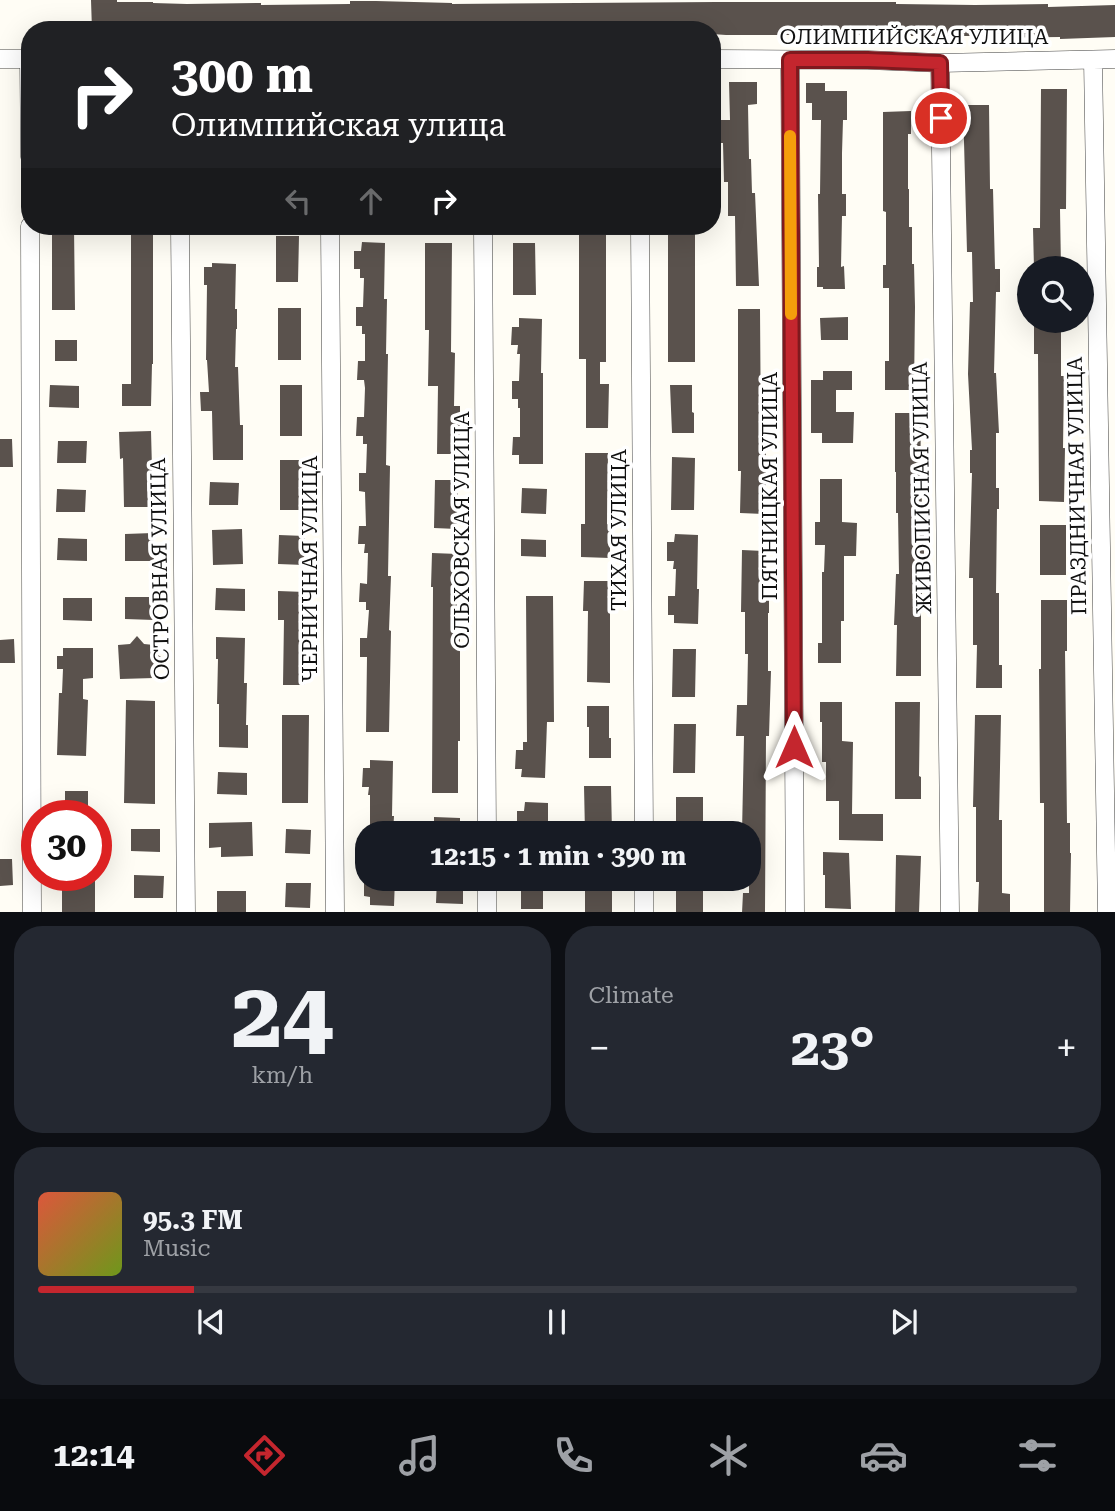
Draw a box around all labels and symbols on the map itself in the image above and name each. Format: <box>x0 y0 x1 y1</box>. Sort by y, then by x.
street label: ОЛИМПИЙСКАЯ УЛИЦА <box>779 25 1049 49</box>
pin <box>911 88 971 148</box>
street label: ПРАЗДНИЧНАЯ УЛИЦА <box>1063 356 1091 615</box>
street label: ЖИВОПИСНАЯ УЛИЦА <box>908 361 936 614</box>
street label: ПЯТНИЦКАЯ УЛИЦА <box>758 371 782 600</box>
street label: ОЛЬХОВСКАЯ УЛИЦА <box>450 411 474 649</box>
street label: ТИХАЯ УЛИЦА <box>607 449 631 611</box>
street label: ЧЕРНИЧНАЯ УЛИЦА <box>298 455 322 682</box>
street label: ОСТРОВНАЯ УЛИЦА <box>146 457 174 680</box>
position arrow <box>757 710 831 784</box>
speed limit sign: 30 <box>21 800 112 891</box>

